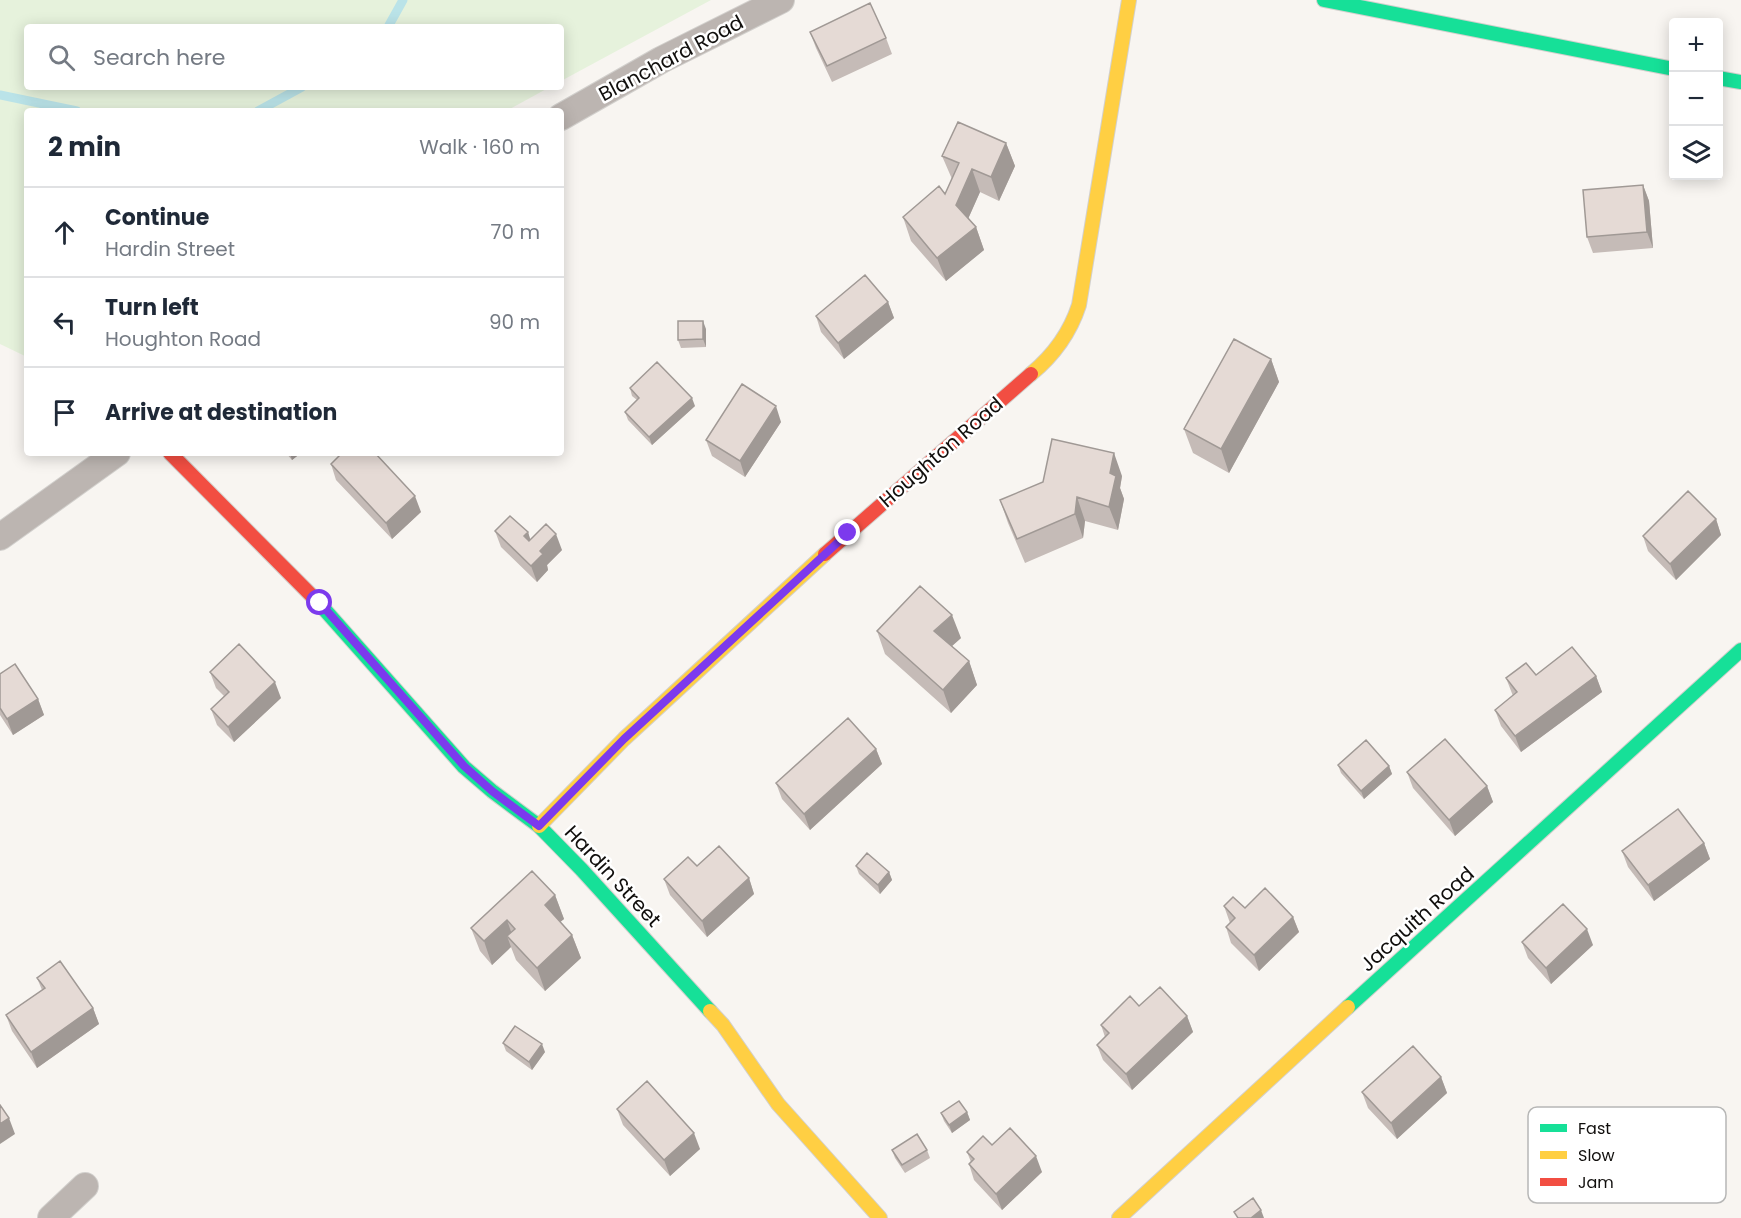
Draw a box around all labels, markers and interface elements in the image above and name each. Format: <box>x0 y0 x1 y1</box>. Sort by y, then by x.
street label: Blanchard Road <box>594 8 748 108</box>
map controls <box>1669 18 1723 180</box>
button: + <box>1669 18 1723 72</box>
search box <box>24 24 564 90</box>
icon: search <box>45 41 78 74</box>
text: Search here <box>93 42 226 73</box>
button: − <box>1669 72 1723 126</box>
button: layers <box>1669 126 1723 180</box>
text: 2 min <box>48 129 121 165</box>
text: Walk · 160 m <box>419 133 540 161</box>
text: Continue <box>105 202 209 233</box>
icon: ahead <box>48 216 81 249</box>
text: 70 m <box>491 218 540 246</box>
text: Hardin Street <box>105 235 235 263</box>
text: Turn left <box>105 292 199 323</box>
icon: left <box>48 306 81 339</box>
text: 90 m <box>489 308 540 336</box>
text: Houghton Road <box>105 325 261 353</box>
street label: Houghton Road <box>873 390 1009 514</box>
icon: arrive <box>48 396 81 429</box>
text: Arrive at destination <box>105 397 337 428</box>
route end <box>834 519 860 545</box>
route start <box>306 589 332 615</box>
street label: Hardin Street <box>558 819 668 933</box>
street label: Jacquith Road <box>1354 860 1480 978</box>
legend <box>1528 1107 1726 1203</box>
text: Fast <box>1578 1117 1611 1140</box>
text: Slow <box>1578 1144 1615 1167</box>
text: Jam <box>1578 1171 1614 1194</box>

